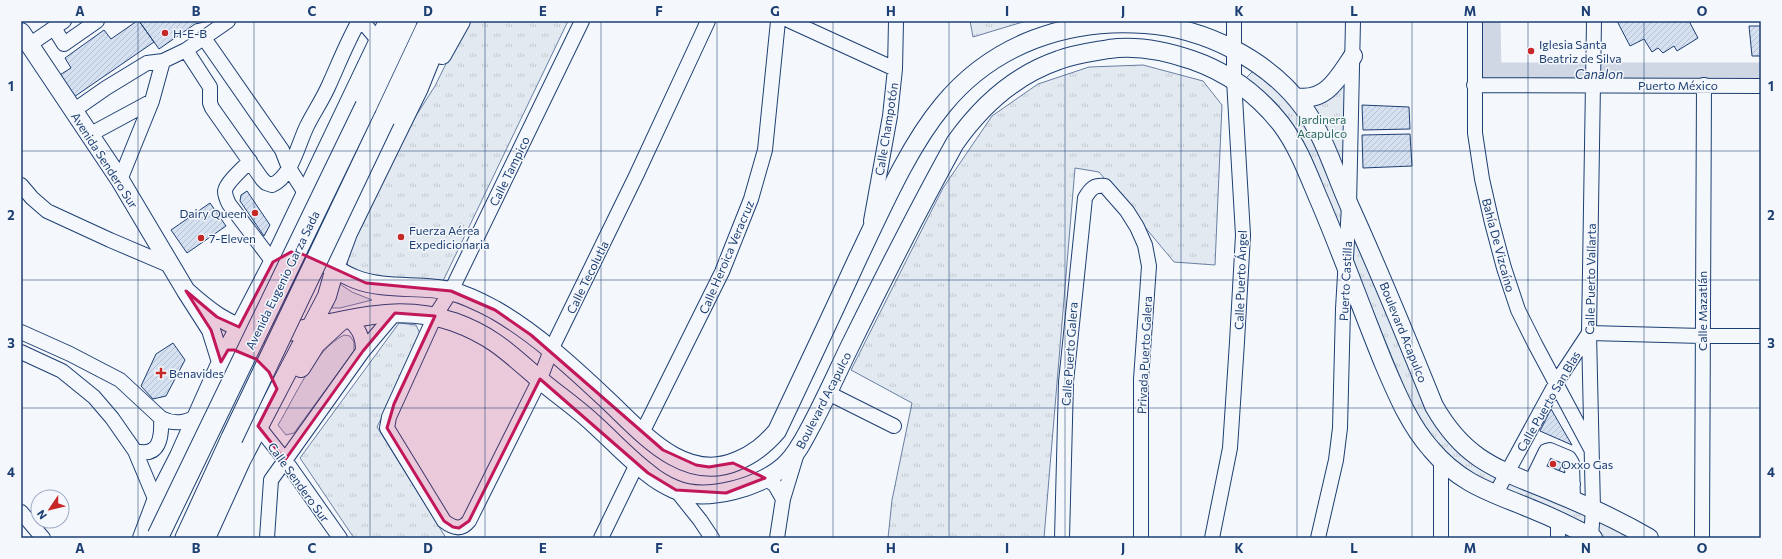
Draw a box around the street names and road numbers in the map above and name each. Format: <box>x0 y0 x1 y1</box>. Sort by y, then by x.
street label: Puerto México <box>1638 78 1718 92</box>
street label: Calle Champotón <box>872 81 900 177</box>
street label: Avenida Sendero Sur <box>69 109 141 211</box>
street label: Calle Tampico <box>486 134 532 208</box>
street label: Bahía De Vizcaíno <box>1480 197 1518 293</box>
street label: Calle Heroica Veracruz <box>696 198 756 316</box>
street label: Avenida Eugenio Garza Sada <box>242 208 322 352</box>
street label: Calle Puerto Vallarta <box>1582 223 1598 335</box>
street label: Calle Puerto Ángel <box>1231 230 1249 330</box>
street label: Calle Tecolutla <box>563 238 611 316</box>
street label: Puerto Castilla <box>1336 241 1354 321</box>
street label: Calle Mazatlán <box>1695 271 1709 351</box>
street label: Boulevard Acapulco <box>1377 280 1431 384</box>
street label: Privada Puerto Galera <box>1134 296 1154 414</box>
street label: Calle Puerto Galera <box>1058 301 1080 407</box>
street label: Calle Puerto San Blas <box>1513 348 1583 454</box>
street label: Boulevard Acapulco <box>792 349 854 451</box>
street label: Calle Sendero Sur <box>265 439 333 525</box>

